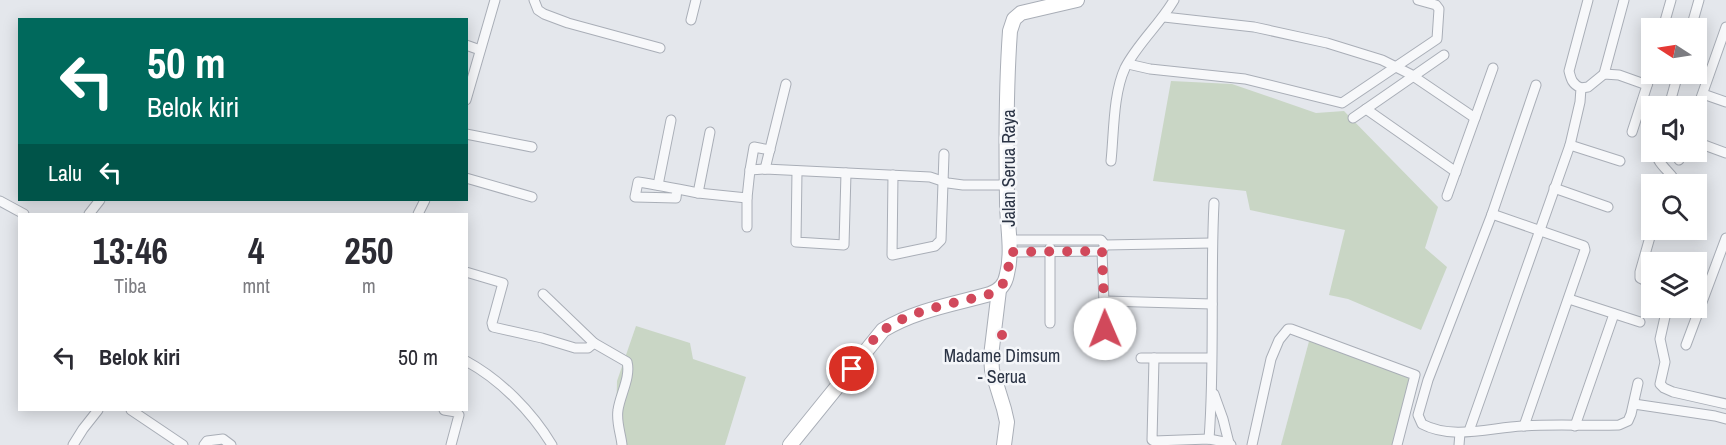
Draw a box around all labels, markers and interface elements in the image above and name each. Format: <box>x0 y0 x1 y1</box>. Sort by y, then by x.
north arrow <box>1641 18 1707 84</box>
map controls <box>1641 18 1707 318</box>
text: 50 m <box>147 35 226 91</box>
icon: left <box>48 42 126 120</box>
text: Belok kiri <box>147 89 239 125</box>
button: sound <box>1641 96 1707 162</box>
street label: Jalan Serua Raya <box>996 109 1021 227</box>
icon: left <box>94 156 127 189</box>
text: Lalu <box>48 158 82 188</box>
button: search <box>1641 174 1707 240</box>
text: 13:46 <box>92 227 168 275</box>
text: 4 <box>248 227 264 275</box>
text: 250 <box>344 227 394 275</box>
button: layers <box>1641 252 1707 318</box>
text: Tiba <box>114 272 146 299</box>
text: mnt <box>242 272 270 299</box>
text: m <box>362 272 376 299</box>
position arrow <box>1073 297 1137 361</box>
marker: Madame Dimsum - Serua <box>995 328 1009 342</box>
icon: left <box>48 341 81 374</box>
text: Belok kiri <box>99 342 180 372</box>
text: 50 m <box>398 342 438 372</box>
pin <box>826 343 877 394</box>
place label: Madame Dimsum - Serua <box>944 343 1060 389</box>
icon: arrive <box>835 352 868 385</box>

